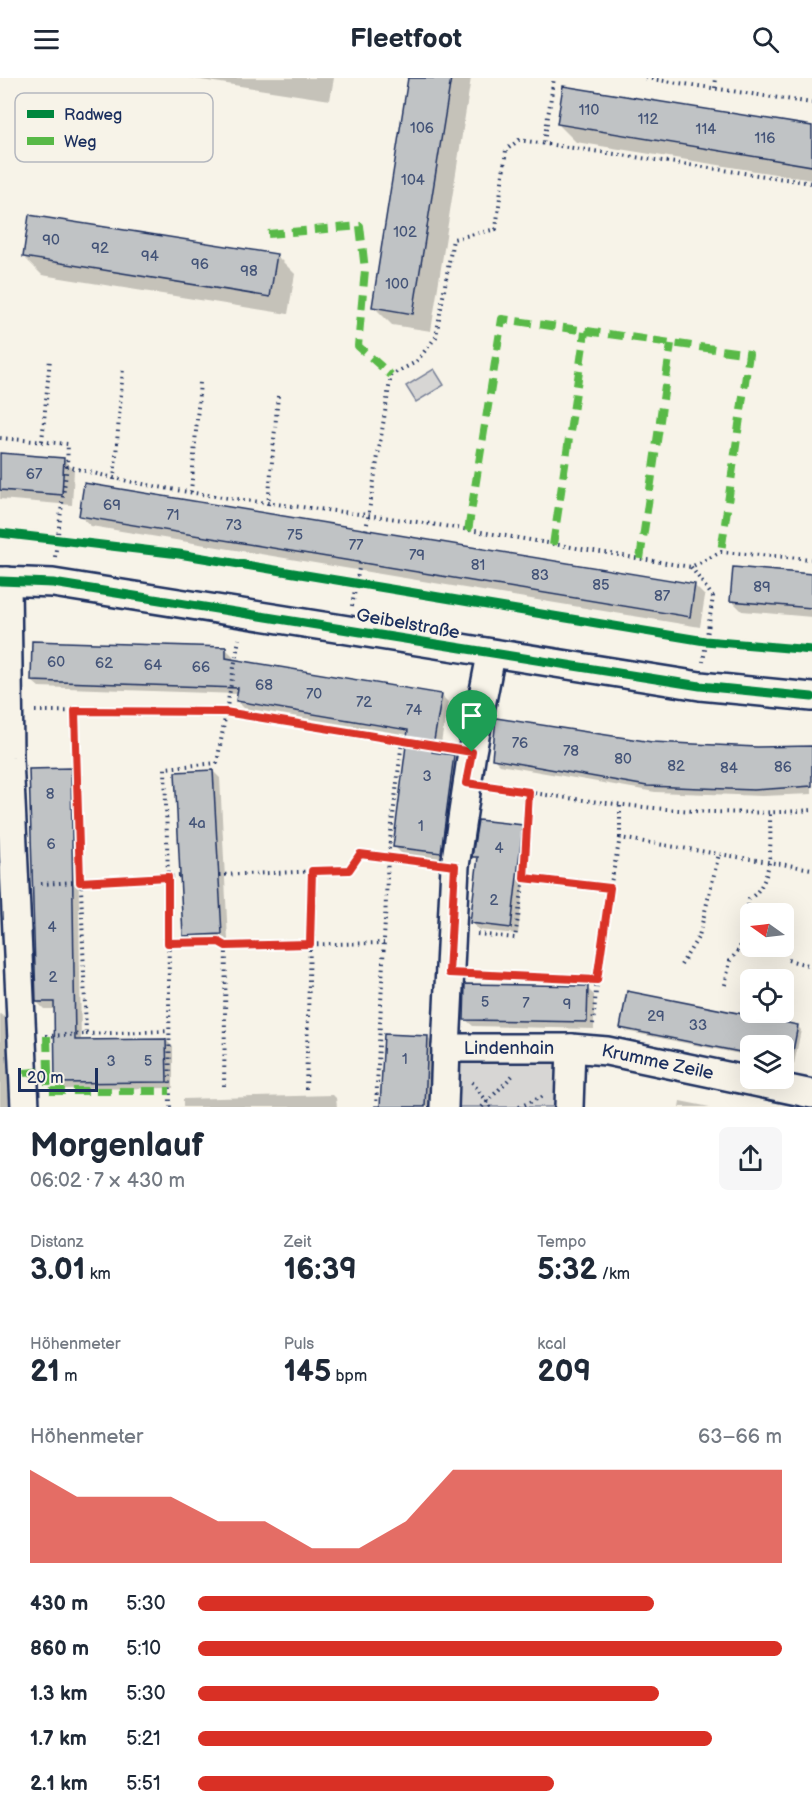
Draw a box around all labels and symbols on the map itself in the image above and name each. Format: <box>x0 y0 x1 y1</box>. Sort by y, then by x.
legend <box>15 93 213 162</box>
house number: 110 <box>579 101 599 120</box>
text: Radweg <box>64 106 122 125</box>
house number: 112 <box>638 110 658 129</box>
house number: 106 <box>410 119 434 138</box>
house number: 114 <box>696 120 716 139</box>
house number: 116 <box>755 129 775 148</box>
text: Weg <box>64 133 96 152</box>
house number: 104 <box>401 171 425 190</box>
house number: 102 <box>393 223 417 242</box>
house number: 90 <box>42 231 60 250</box>
house number: 92 <box>91 239 109 258</box>
house number: 94 <box>141 247 159 266</box>
house number: 96 <box>191 255 209 274</box>
house number: 98 <box>240 262 258 281</box>
house number: 100 <box>385 275 409 294</box>
house number: 67 <box>26 465 43 484</box>
house number: 69 <box>103 496 121 515</box>
house number: 71 <box>166 506 180 525</box>
house number: 73 <box>226 516 242 535</box>
house number: 75 <box>287 526 303 545</box>
house number: 77 <box>349 536 364 555</box>
house number: 79 <box>409 546 425 565</box>
house number: 81 <box>471 556 485 575</box>
house number: 83 <box>531 566 549 585</box>
house number: 85 <box>592 576 610 595</box>
house number: 89 <box>753 578 771 597</box>
house number: 87 <box>654 587 671 606</box>
street label: Geibelstraße <box>355 605 462 643</box>
house number: 60 <box>47 653 65 672</box>
house number: 62 <box>95 654 113 673</box>
house number: 64 <box>144 656 162 675</box>
house number: 66 <box>192 658 210 677</box>
house number: 68 <box>255 676 273 695</box>
house number: 70 <box>306 685 322 704</box>
pin <box>446 690 497 752</box>
house number: 72 <box>356 693 372 712</box>
house number: 74 <box>406 701 422 720</box>
house number: 76 <box>512 734 528 753</box>
house number: 78 <box>563 742 579 761</box>
house number: 80 <box>614 750 632 769</box>
house number: 82 <box>667 757 685 776</box>
house number: 86 <box>774 758 792 777</box>
house number: 84 <box>720 759 738 778</box>
house number: 3 <box>422 767 432 786</box>
house number: 8 <box>46 785 55 804</box>
house number: 4a <box>188 814 206 833</box>
house number: 1 <box>418 817 424 836</box>
house number: 6 <box>46 835 56 854</box>
house number: 4 <box>494 839 504 858</box>
house number: 2 <box>490 891 499 910</box>
north arrow <box>740 903 794 957</box>
house number: 4 <box>47 918 57 937</box>
house number: 2 <box>49 968 58 987</box>
house number: 5 <box>481 993 489 1012</box>
house number: 7 <box>522 994 530 1013</box>
house number: 9 <box>563 995 571 1014</box>
house number: 29 <box>647 1007 665 1026</box>
house number: 33 <box>689 1016 707 1035</box>
street label: Lindenhain <box>464 1038 554 1059</box>
street label: Krumme Zeile <box>600 1040 716 1084</box>
house number: 1 <box>402 1050 408 1069</box>
house number: 3 <box>106 1052 116 1071</box>
house number: 5 <box>144 1052 152 1071</box>
scale bar <box>18 1065 98 1092</box>

